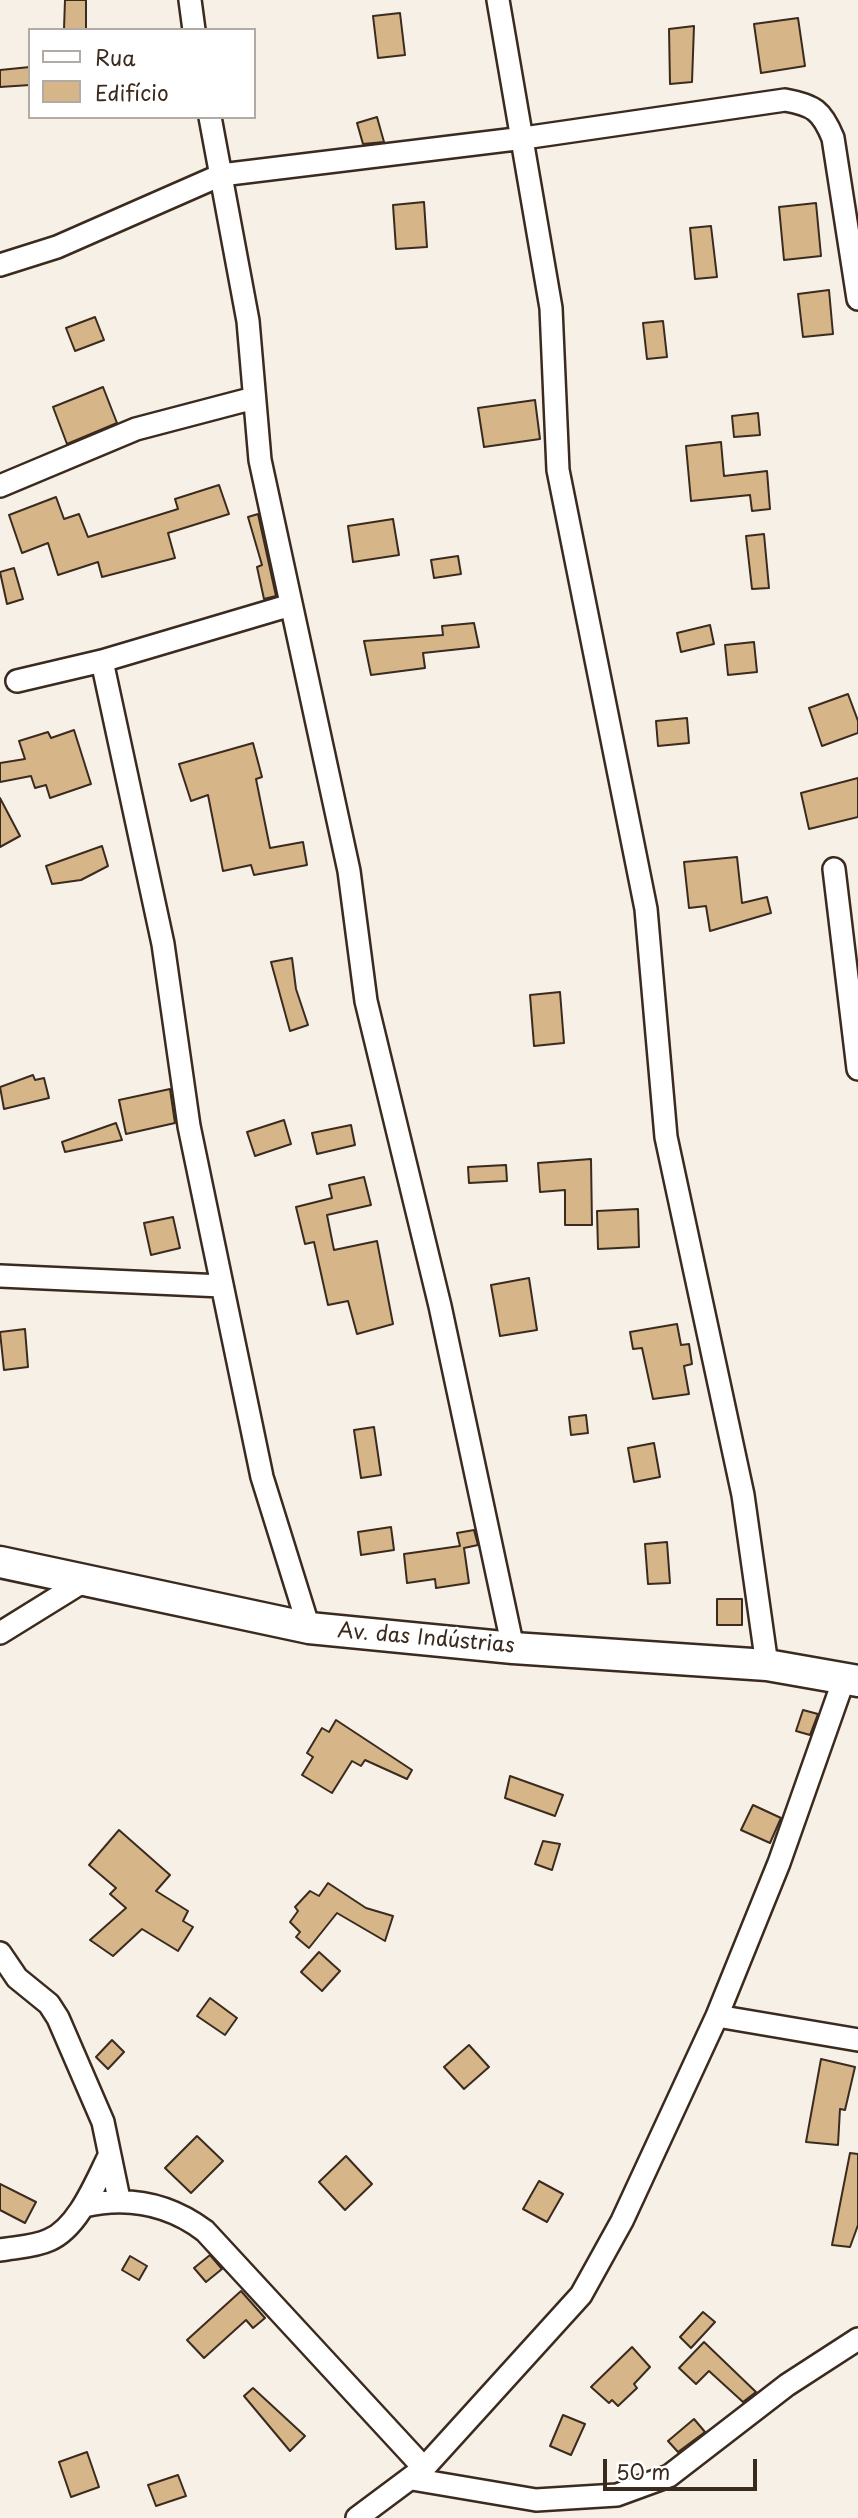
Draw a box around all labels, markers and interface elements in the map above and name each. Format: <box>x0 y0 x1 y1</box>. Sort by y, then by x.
legend <box>28 28 256 119</box>
text: Rua <box>95 41 135 73</box>
text: Edifício <box>95 76 169 108</box>
street label: Av. das Indústrias <box>336 1619 516 1659</box>
scale bar <box>606 2444 760 2488</box>
text: 50 m <box>616 2455 670 2487</box>

